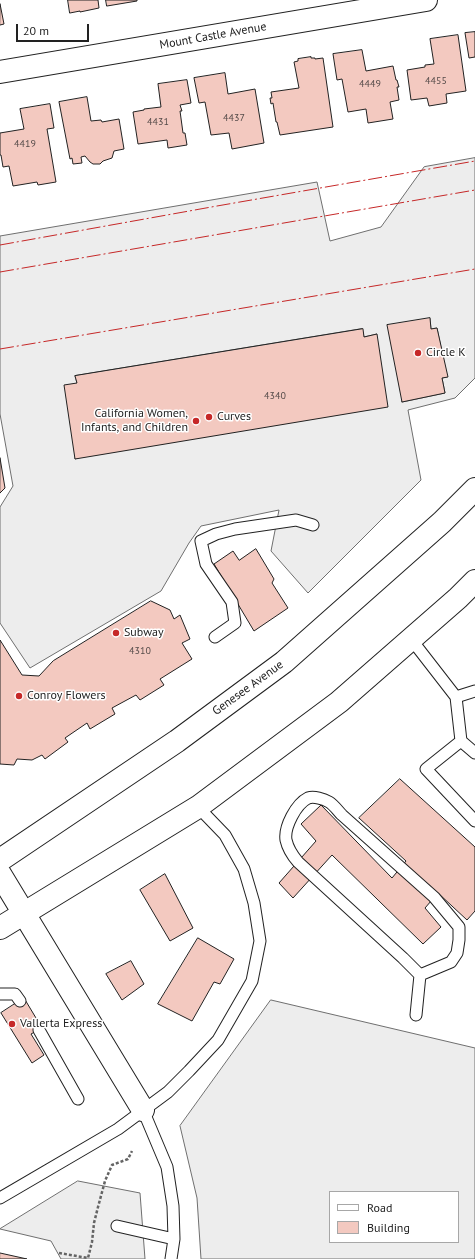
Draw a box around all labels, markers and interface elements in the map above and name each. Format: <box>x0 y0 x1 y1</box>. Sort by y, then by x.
scale bar <box>18 16 91 42</box>
street label: Mount Castle Avenue <box>158 20 268 52</box>
text: 20 m <box>23 23 49 38</box>
house number: 4455 <box>425 75 447 87</box>
house number: 4449 <box>359 78 381 90</box>
house number: 4437 <box>223 112 245 124</box>
house number: 4431 <box>147 116 169 128</box>
house number: 4419 <box>14 138 36 150</box>
place label: Circle K <box>426 346 466 360</box>
marker: Circle K <box>413 348 423 358</box>
house number: 4340 <box>264 390 286 402</box>
place label: California Women, Infants, and Children <box>81 407 188 435</box>
place label: Curves <box>217 410 251 424</box>
marker: Curves <box>204 412 214 422</box>
marker: California Women, Infants, and Children <box>191 416 201 426</box>
place label: Subway <box>124 626 164 640</box>
marker: Subway <box>111 628 121 638</box>
house number: 4310 <box>129 645 151 657</box>
street label: Genesee Avenue <box>210 658 286 718</box>
place label: Conroy Flowers <box>27 689 106 703</box>
marker: Conroy Flowers <box>14 691 24 701</box>
place label: Vallerta Express <box>20 1017 102 1031</box>
marker: Vallerta Express <box>7 1019 17 1029</box>
legend <box>329 1191 459 1243</box>
text: Road <box>367 1200 392 1215</box>
text: Building <box>367 1220 410 1235</box>

